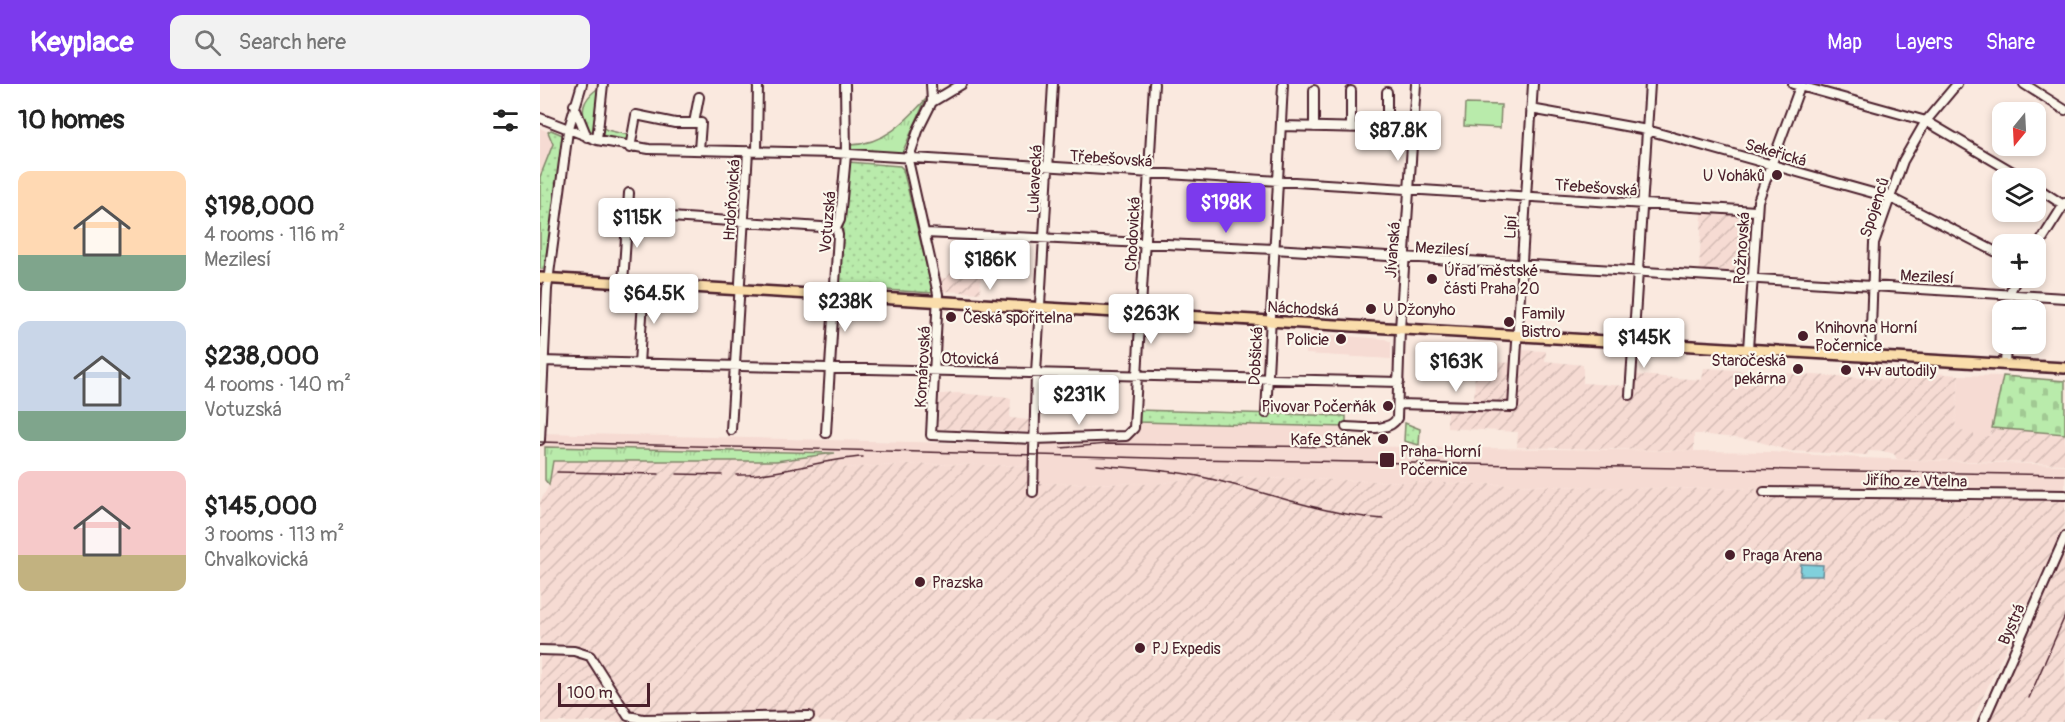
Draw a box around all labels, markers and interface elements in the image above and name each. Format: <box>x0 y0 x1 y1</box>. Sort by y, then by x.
search box <box>170 15 590 69</box>
text: Keyplace <box>30 25 134 60</box>
icon: search <box>191 26 224 59</box>
text: Search here <box>239 28 346 56</box>
text: Map <box>1827 29 1862 56</box>
text: Layers <box>1895 29 1953 56</box>
text: Share <box>1986 29 2035 56</box>
north arrow <box>1992 102 2046 156</box>
map controls <box>1992 102 2046 354</box>
text: 10 homes <box>18 104 124 136</box>
icon: filters <box>489 104 522 137</box>
pin: $87.8K <box>1349 111 1447 162</box>
text: $87.8K <box>1369 118 1427 143</box>
street label: Sekeřická <box>1743 135 1809 171</box>
street label: Lukavecká <box>1023 144 1047 214</box>
street label: Třebešovská <box>1069 146 1153 172</box>
street label: Hrdoňovická <box>719 159 745 242</box>
place label: U Voháků <box>1703 166 1765 186</box>
marker: U Voháků <box>1770 168 1784 182</box>
button: layers <box>1992 168 2046 222</box>
street label: Třebešovská <box>1554 175 1638 201</box>
street label: Spojenců <box>1856 175 1894 240</box>
pin: $198K <box>1184 183 1268 234</box>
text: $198,000 <box>204 190 315 222</box>
street label: Votuzská <box>815 190 841 254</box>
text: $198K <box>1200 190 1252 215</box>
icon: home <box>66 195 138 267</box>
street label: Chodovická <box>1121 196 1145 272</box>
pin: $115K <box>595 198 679 249</box>
text: $115K <box>612 205 662 230</box>
street label: Rožnovská <box>1729 211 1755 285</box>
street label: Lipí <box>1500 214 1522 240</box>
street label: Jívanská <box>1381 221 1405 279</box>
text: 4 rooms · 116 m² <box>204 222 345 247</box>
button: + <box>1992 234 2046 288</box>
street label: Mezilesí <box>1415 238 1469 260</box>
pin: $186K <box>948 240 1032 291</box>
text: Mezilesí <box>204 247 271 272</box>
text: $186K <box>964 247 1016 272</box>
place label: Úřad městské části Praha 20 <box>1444 261 1540 299</box>
street label: Mezilesí <box>1900 266 1954 288</box>
marker: Úřad městské části Praha 20 <box>1425 272 1439 286</box>
pin: $64.5K <box>605 274 703 325</box>
text: $64.5K <box>623 281 685 306</box>
pin: $238K <box>803 282 887 333</box>
text: $238K <box>818 289 872 314</box>
pin: $263K <box>1109 294 1193 345</box>
street label: Náchodská <box>1267 297 1339 321</box>
place label: U Džonyho <box>1383 300 1456 320</box>
button: − <box>1992 300 2046 354</box>
text: $263K <box>1123 301 1179 326</box>
marker: U Džonyho <box>1364 302 1378 316</box>
place label: Family Bistro <box>1521 304 1565 342</box>
place label: Česká spořitelna <box>963 308 1073 328</box>
marker: Česká spořitelna <box>944 310 958 324</box>
marker: Family Bistro <box>1502 315 1516 329</box>
pin: $145K <box>1602 318 1686 369</box>
place label: Knihovna Horní Počernice <box>1815 318 1918 356</box>
text: $145K <box>1617 325 1671 350</box>
street label: Komárovská <box>911 326 935 408</box>
street label: Dobšická <box>1244 326 1268 386</box>
marker: Knihovna Horní Počernice <box>1796 329 1810 343</box>
place label: Policie <box>1286 330 1329 350</box>
marker: Policie <box>1334 332 1348 346</box>
text: $238,000 <box>204 340 319 372</box>
pin: $163K <box>1414 342 1498 393</box>
icon: home <box>66 345 138 417</box>
street label: Otovická <box>941 348 999 370</box>
text: $163K <box>1429 349 1483 374</box>
place label: Staročeská pekárna <box>1711 351 1786 389</box>
place label: v+v autodily <box>1857 361 1937 381</box>
marker: Staročeská pekárna <box>1791 362 1805 376</box>
marker: v+v autodily <box>1839 363 1853 377</box>
text: 4 rooms · 140 m² <box>204 372 351 397</box>
pin: $231K <box>1037 375 1121 426</box>
text: $231K <box>1053 382 1105 407</box>
text: Votuzská <box>204 397 282 422</box>
place label: Pivovar Počerňák <box>1262 397 1376 417</box>
marker: Pivovar Počerňák <box>1381 399 1395 413</box>
place label: Kafe Stánek <box>1290 430 1371 450</box>
marker: Kafe Stánek <box>1376 432 1390 446</box>
place label: Praha-Horní Počernice <box>1400 442 1481 480</box>
marker: Praha-Horní Počernice <box>1378 451 1396 469</box>
street label: Jiřího ze Vtelna <box>1862 470 1968 492</box>
text: $145,000 <box>204 490 317 522</box>
icon: home <box>66 495 138 567</box>
text: 3 rooms · 113 m² <box>204 522 344 547</box>
place label: Praga Arena <box>1742 546 1822 566</box>
text: Chvalkovická <box>204 547 308 572</box>
marker: Praga Arena <box>1723 548 1737 562</box>
place label: Prazska <box>932 573 983 593</box>
marker: Prazska <box>913 575 927 589</box>
street label: Bystrá <box>1994 601 2030 648</box>
place label: PJ Expedis <box>1152 639 1221 659</box>
marker: PJ Expedis <box>1133 641 1147 655</box>
scale bar <box>558 680 650 708</box>
text: 100 m <box>567 683 613 703</box>

